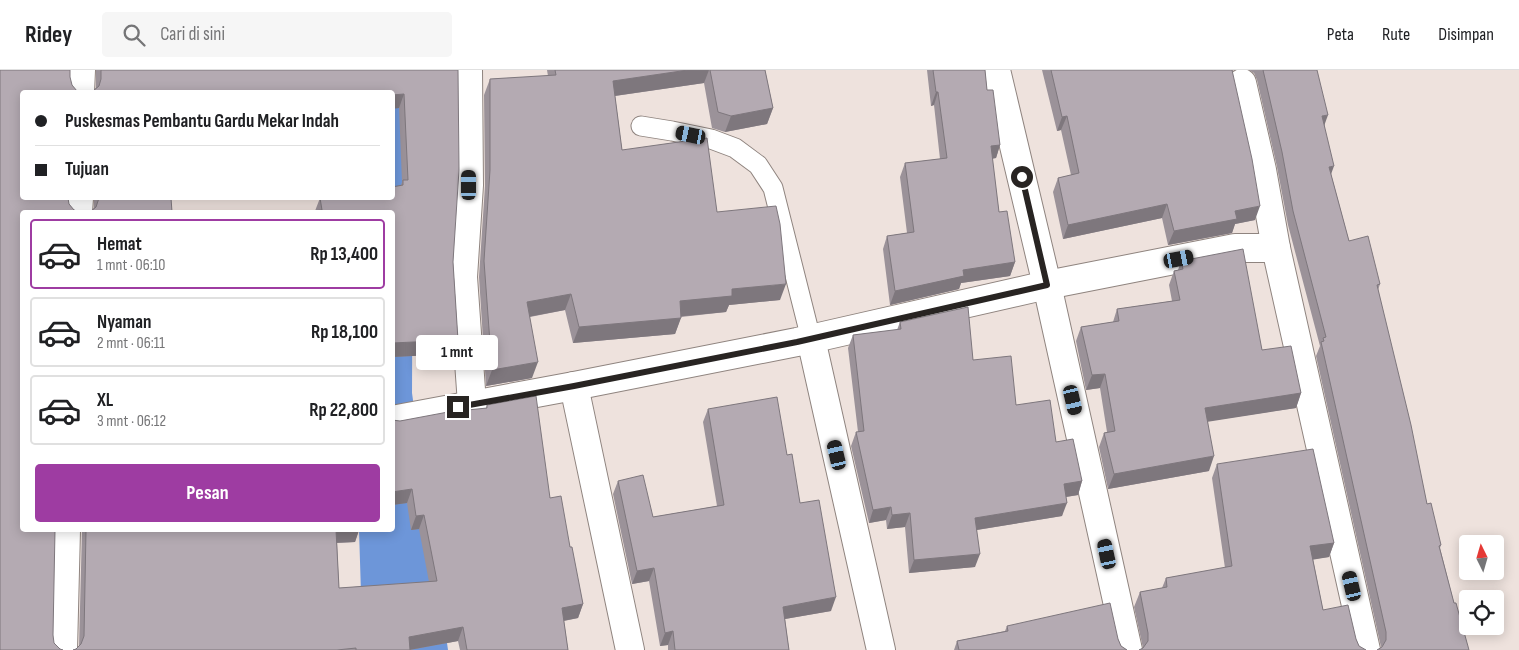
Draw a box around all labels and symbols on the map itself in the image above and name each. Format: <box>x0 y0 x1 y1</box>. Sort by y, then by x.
car <box>674 125 707 145</box>
route start <box>1011 166 1033 188</box>
car <box>461 170 476 200</box>
car <box>1162 249 1195 269</box>
callout: 1 mnt <box>417 334 499 370</box>
car <box>1062 384 1083 416</box>
route end <box>447 396 469 418</box>
car <box>826 439 847 471</box>
north arrow <box>1459 535 1504 580</box>
car <box>1096 538 1117 570</box>
car <box>1341 570 1362 602</box>

